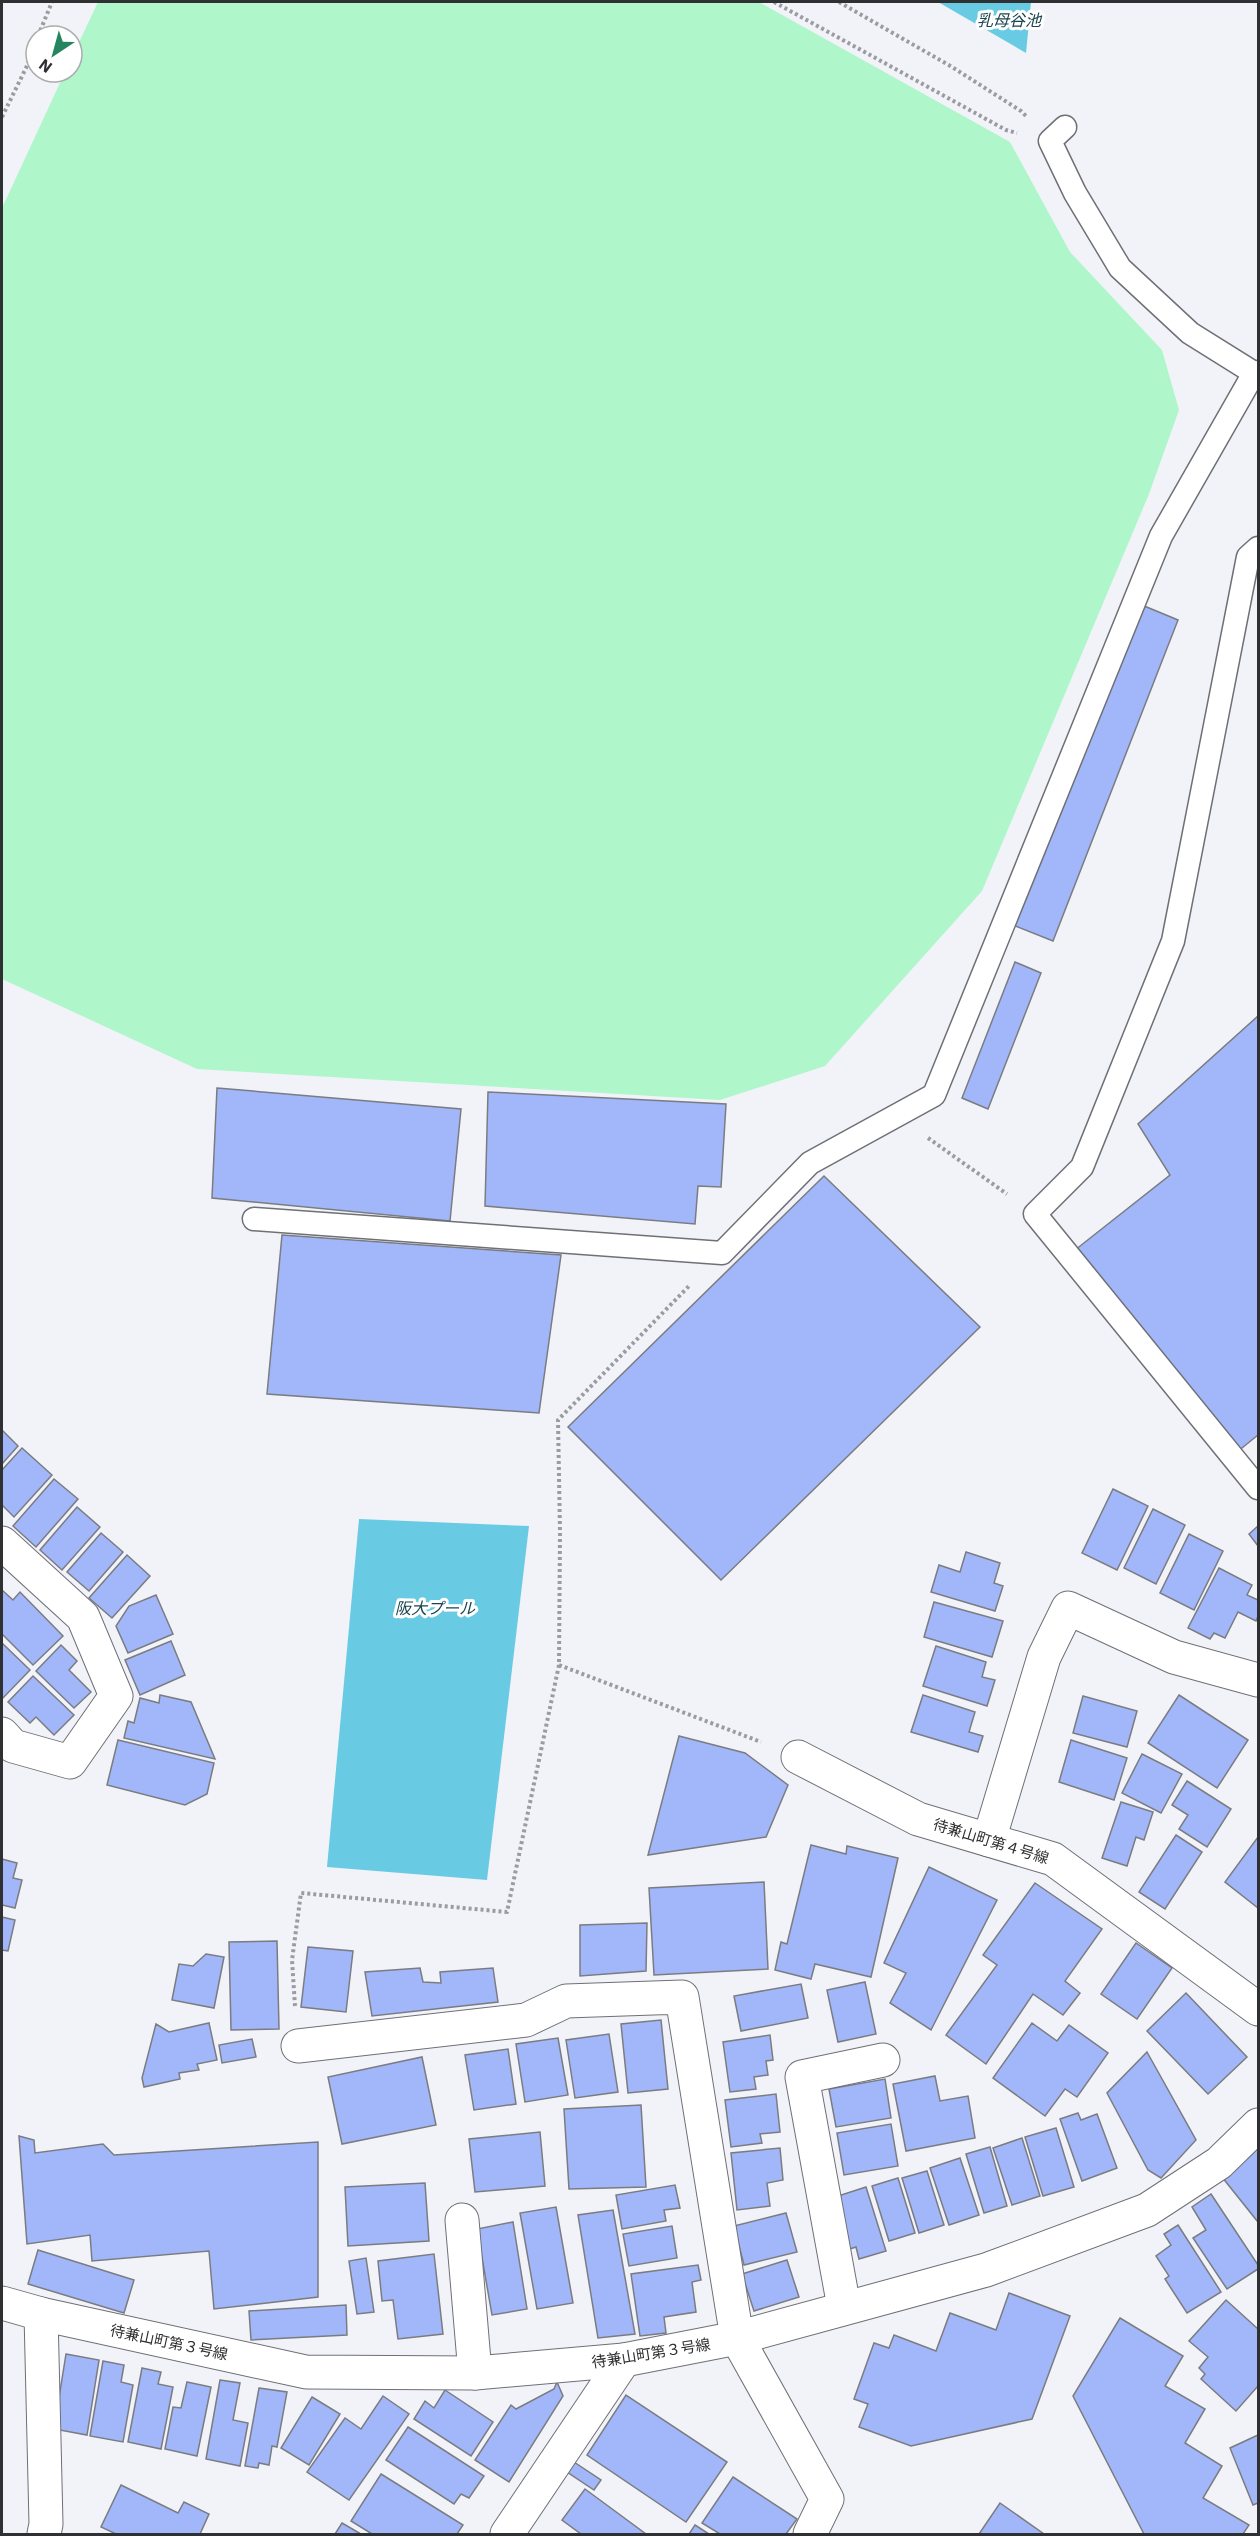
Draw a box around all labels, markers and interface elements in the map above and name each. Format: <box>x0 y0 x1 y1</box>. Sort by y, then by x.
water label: 乳母谷池 <box>977 10 1043 30</box>
north arrow <box>24 24 84 84</box>
text: N <box>35 55 56 78</box>
water label: 阪大プール <box>395 1598 476 1618</box>
street label: 待兼山町第４号線 <box>931 1814 1051 1868</box>
street label: 待兼山町第３号線 <box>108 2320 230 2364</box>
street label: 待兼山町第３号線 <box>590 2334 712 2372</box>

